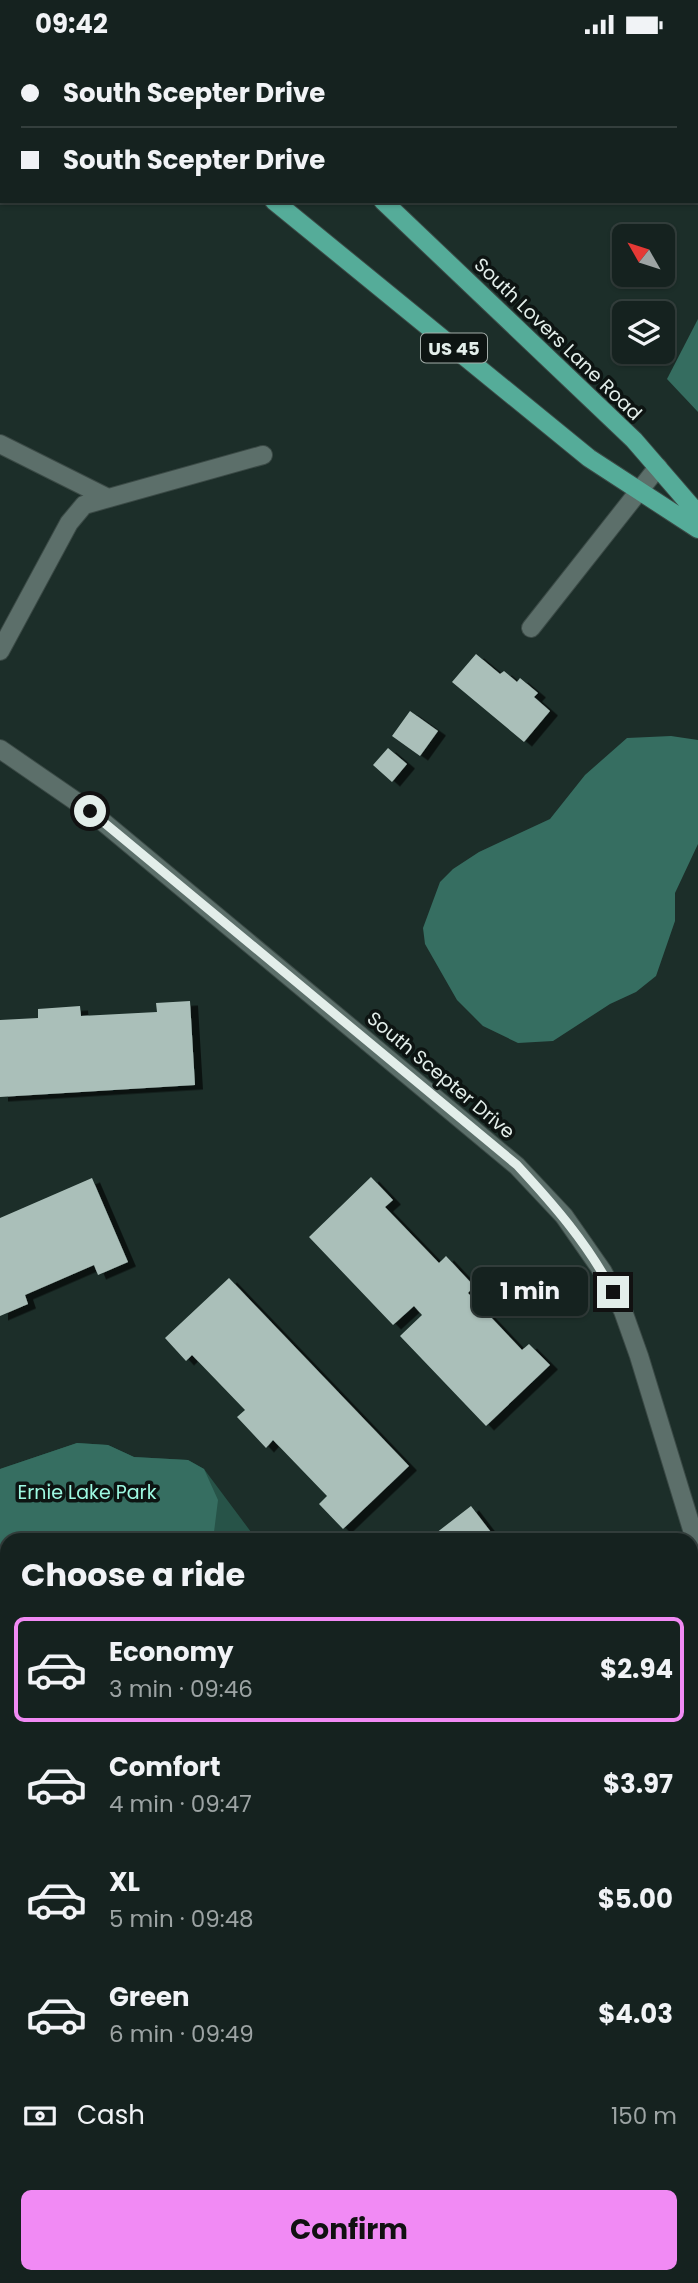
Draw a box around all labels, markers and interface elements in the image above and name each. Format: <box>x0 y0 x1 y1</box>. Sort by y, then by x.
text: 09:42 <box>35 6 108 42</box>
text: South Scepter Drive <box>63 75 325 111</box>
text: South Scepter Drive <box>63 142 325 178</box>
north arrow <box>612 224 676 287</box>
map controls <box>612 224 675 364</box>
street label: South Lovers Lane Road <box>468 251 648 427</box>
button: layers <box>612 301 675 364</box>
road number: US 45 <box>421 333 487 363</box>
route start <box>74 795 106 827</box>
street label: South Scepter Drive <box>361 1005 521 1145</box>
callout: 1 min <box>473 1267 588 1317</box>
text: 1 min <box>500 1275 560 1307</box>
route end <box>597 1276 629 1308</box>
park label: Ernie Lake Park <box>18 1479 157 1506</box>
text: Choose a ride <box>21 1552 245 1597</box>
text: Economy <box>109 1634 233 1670</box>
icon: car <box>25 1638 88 1701</box>
text: $2.94 <box>600 1651 673 1687</box>
text: 3 min · 09:46 <box>109 1673 253 1705</box>
text: Comfort <box>109 1749 221 1785</box>
icon: car <box>25 1753 88 1816</box>
text: $3.97 <box>603 1766 673 1802</box>
text: 4 min · 09:47 <box>109 1788 252 1820</box>
text: XL <box>109 1864 140 1900</box>
icon: car <box>25 1868 88 1931</box>
text: $5.00 <box>598 1881 673 1917</box>
text: 5 min · 09:48 <box>109 1903 254 1935</box>
text: Green <box>109 1979 190 2015</box>
icon: car <box>25 1983 88 2046</box>
text: $4.03 <box>598 1996 673 2032</box>
text: 6 min · 09:49 <box>109 2018 254 2050</box>
icon: cash <box>21 2097 59 2135</box>
text: Cash <box>77 2097 145 2133</box>
text: 150 m <box>611 2100 677 2132</box>
button: Confirm <box>21 2190 677 2270</box>

